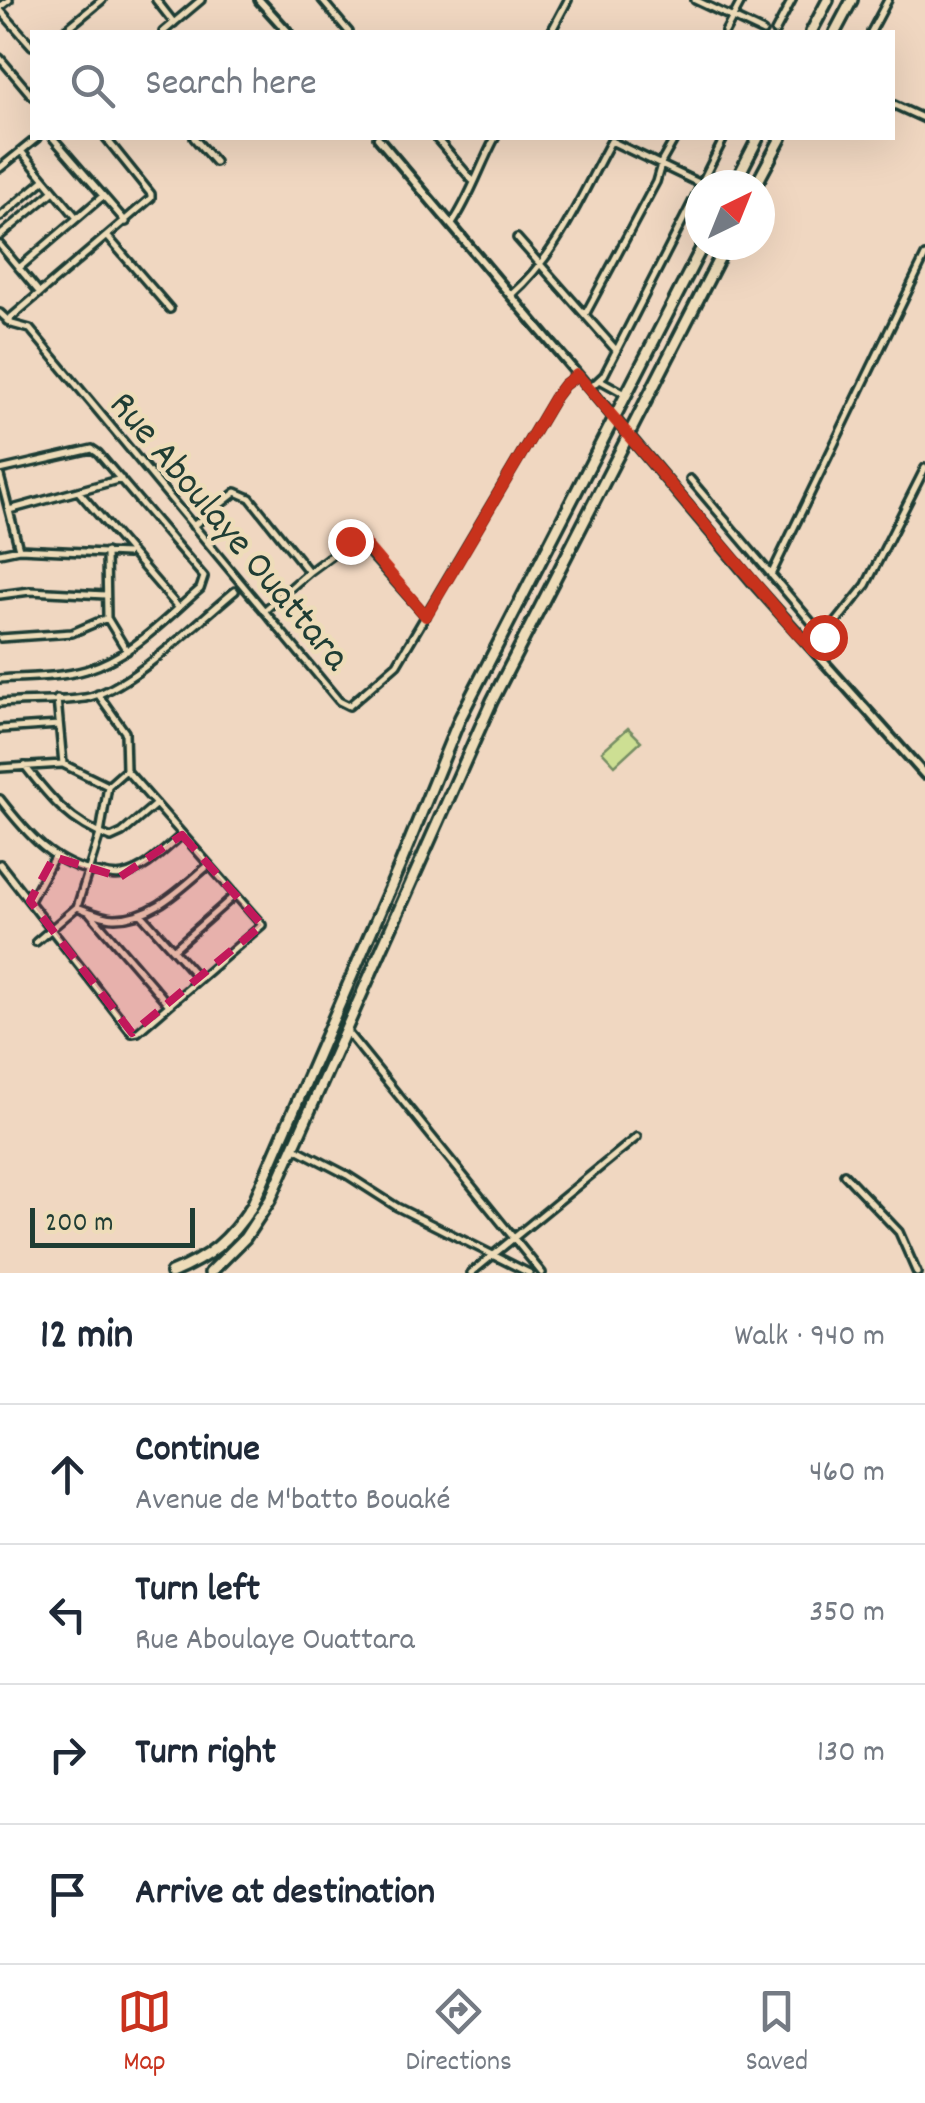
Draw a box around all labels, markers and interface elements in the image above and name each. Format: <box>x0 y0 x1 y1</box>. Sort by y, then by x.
search box <box>30 30 895 140</box>
icon: search <box>65 58 120 113</box>
text: Search here <box>145 58 317 113</box>
north arrow <box>685 170 775 260</box>
street label: Rue Aboulaye Ouattara <box>93 381 362 686</box>
route end <box>328 519 374 565</box>
route start <box>802 615 848 661</box>
scale bar <box>30 1203 195 1248</box>
text: 200 m <box>45 1205 113 1245</box>
text: 12 min <box>40 1308 133 1368</box>
text: Walk · 940 m <box>734 1315 885 1361</box>
text: Continue <box>135 1424 260 1479</box>
icon: ahead <box>40 1447 95 1502</box>
text: 460 m <box>809 1451 885 1497</box>
text: Avenue de M'batto Bouaké <box>135 1479 451 1525</box>
text: Turn left <box>135 1564 260 1619</box>
icon: left <box>40 1587 95 1642</box>
text: 350 m <box>809 1591 885 1637</box>
text: Rue Aboulaye Ouattara <box>135 1619 415 1665</box>
icon: right <box>40 1727 95 1782</box>
text: Turn right <box>135 1727 276 1782</box>
text: 130 m <box>817 1731 885 1777</box>
icon: arrive <box>40 1867 95 1922</box>
text: Arrive at destination <box>135 1867 435 1922</box>
tab: Map <box>117 1984 172 2084</box>
tab: Directions <box>406 1984 512 2084</box>
tab: Saved <box>746 1984 808 2084</box>

